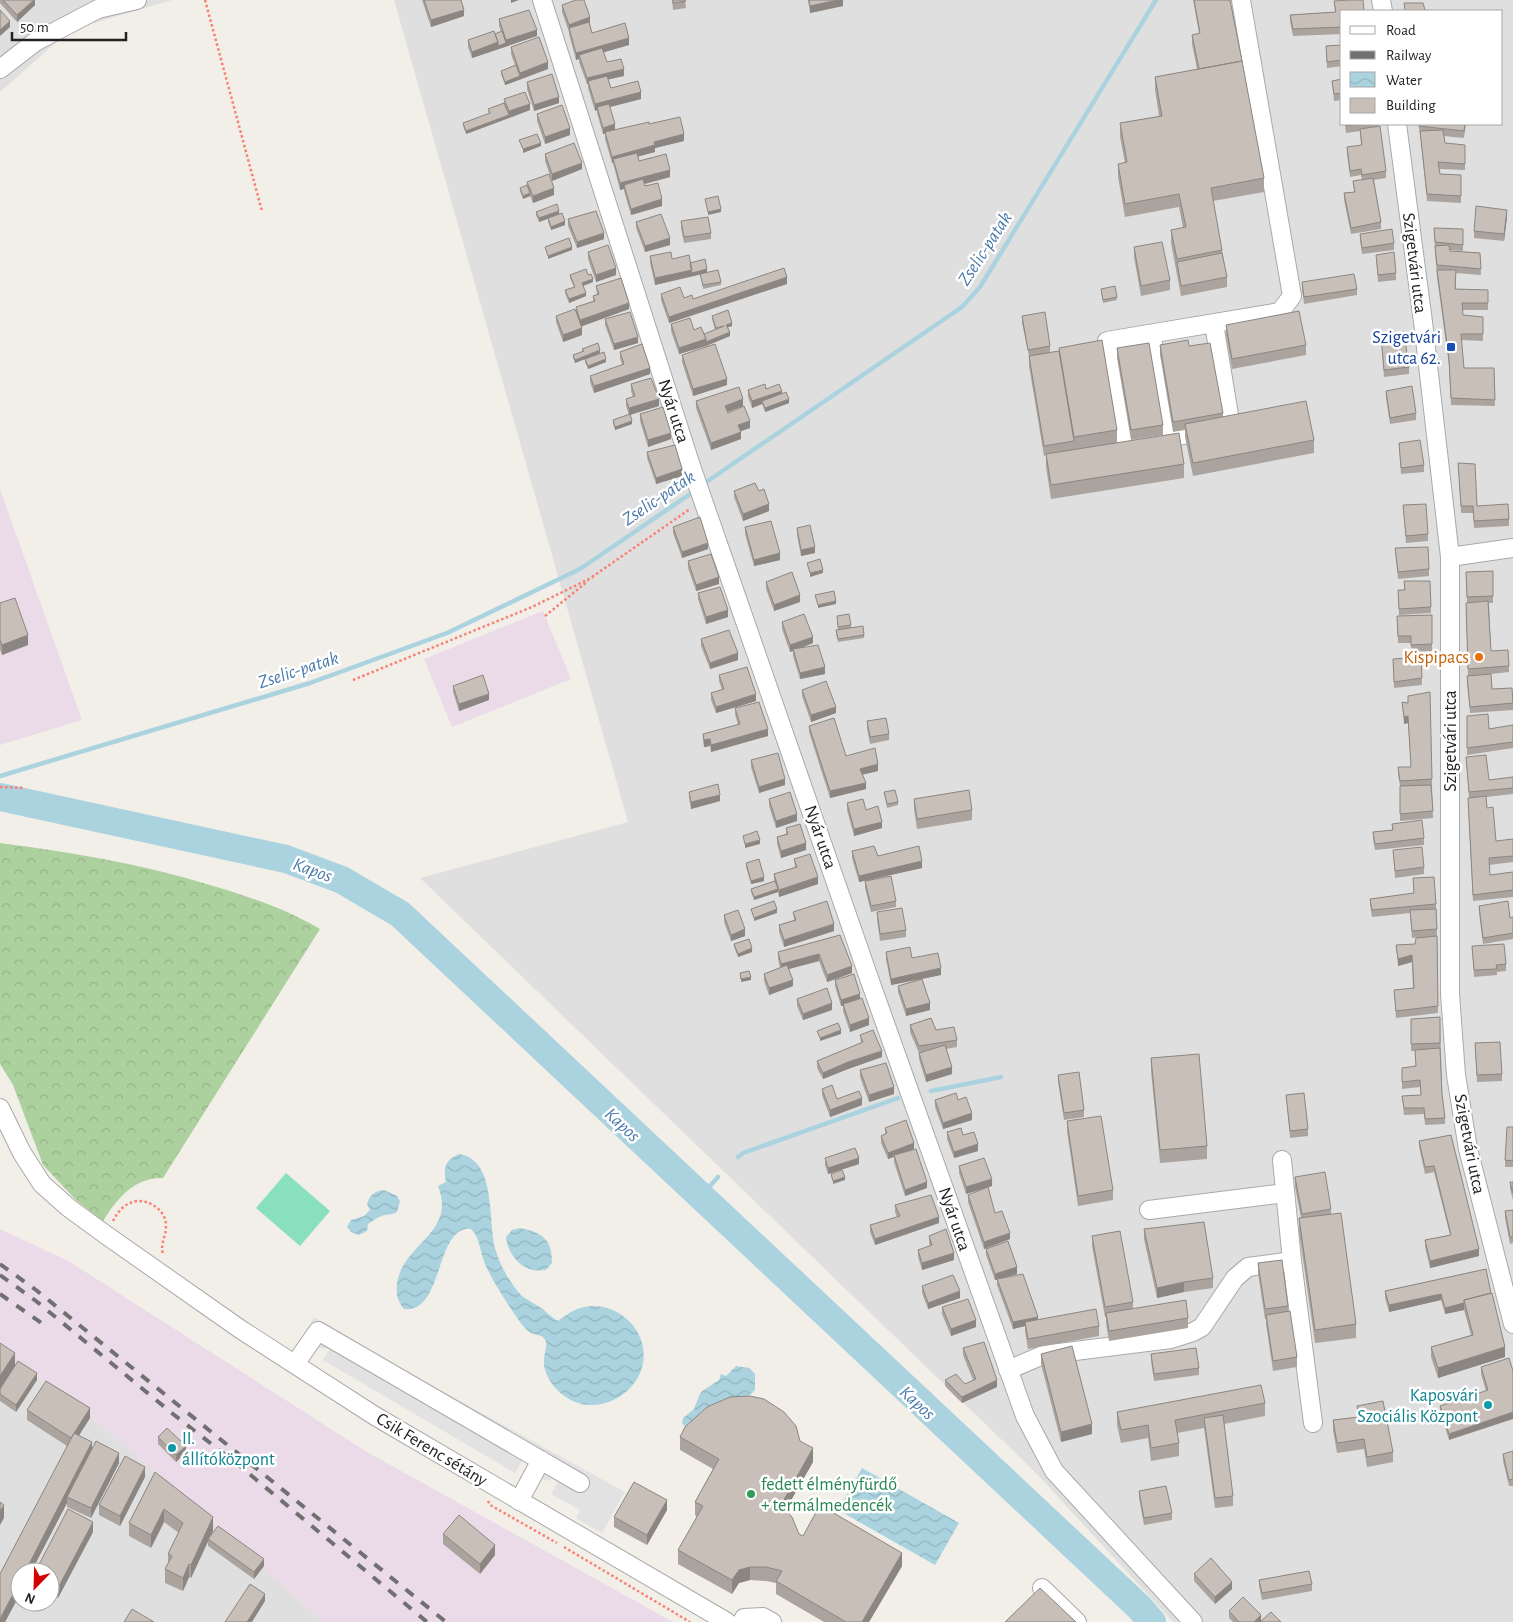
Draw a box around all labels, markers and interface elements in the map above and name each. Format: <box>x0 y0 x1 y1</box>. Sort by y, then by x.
scale bar <box>12 10 126 42</box>
legend <box>1340 10 1503 125</box>
text: 50 m <box>20 20 49 35</box>
text: Road <box>1386 23 1416 38</box>
text: Railway <box>1386 48 1432 63</box>
text: Water <box>1386 73 1422 88</box>
text: Building <box>1386 98 1436 113</box>
water label: Zselic-patak <box>955 209 1016 289</box>
street label: Szigetvári utca <box>1399 212 1429 315</box>
place label: Szigetvári utca 62. <box>1372 329 1441 368</box>
marker: Szigetvári utca 62. <box>1445 341 1457 353</box>
street label: Nyár utca <box>654 377 692 445</box>
water label: Zselic-patak <box>619 467 699 529</box>
water label: Zselic-patak <box>256 648 341 692</box>
place label: Kispipacs <box>1404 649 1469 667</box>
marker: Kispipacs <box>1473 651 1485 663</box>
street label: Szigetvári utca <box>1442 690 1460 792</box>
street label: Nyár utca <box>801 803 839 871</box>
water label: Kapos <box>290 855 335 886</box>
street label: Szigetvári utca <box>1451 1093 1488 1196</box>
water label: Kapos <box>601 1105 643 1146</box>
street label: Nyár utca <box>935 1185 973 1253</box>
water label: Kapos <box>896 1383 938 1424</box>
place label: Kaposvári Szociális Központ <box>1357 1387 1478 1426</box>
marker: Kaposvári Szociális Központ <box>1482 1399 1494 1411</box>
street label: Csik Ferenc sétány <box>373 1410 490 1490</box>
place label: II. állítóközpont <box>182 1430 275 1469</box>
marker: II. állítóközpont <box>166 1442 178 1454</box>
place label: fedett élményfürdő + termálmedencék <box>761 1476 897 1515</box>
marker: fedett élményfürdő + termálmedencék <box>745 1488 757 1500</box>
north arrow <box>10 1562 60 1612</box>
text: N <box>23 1590 38 1606</box>

